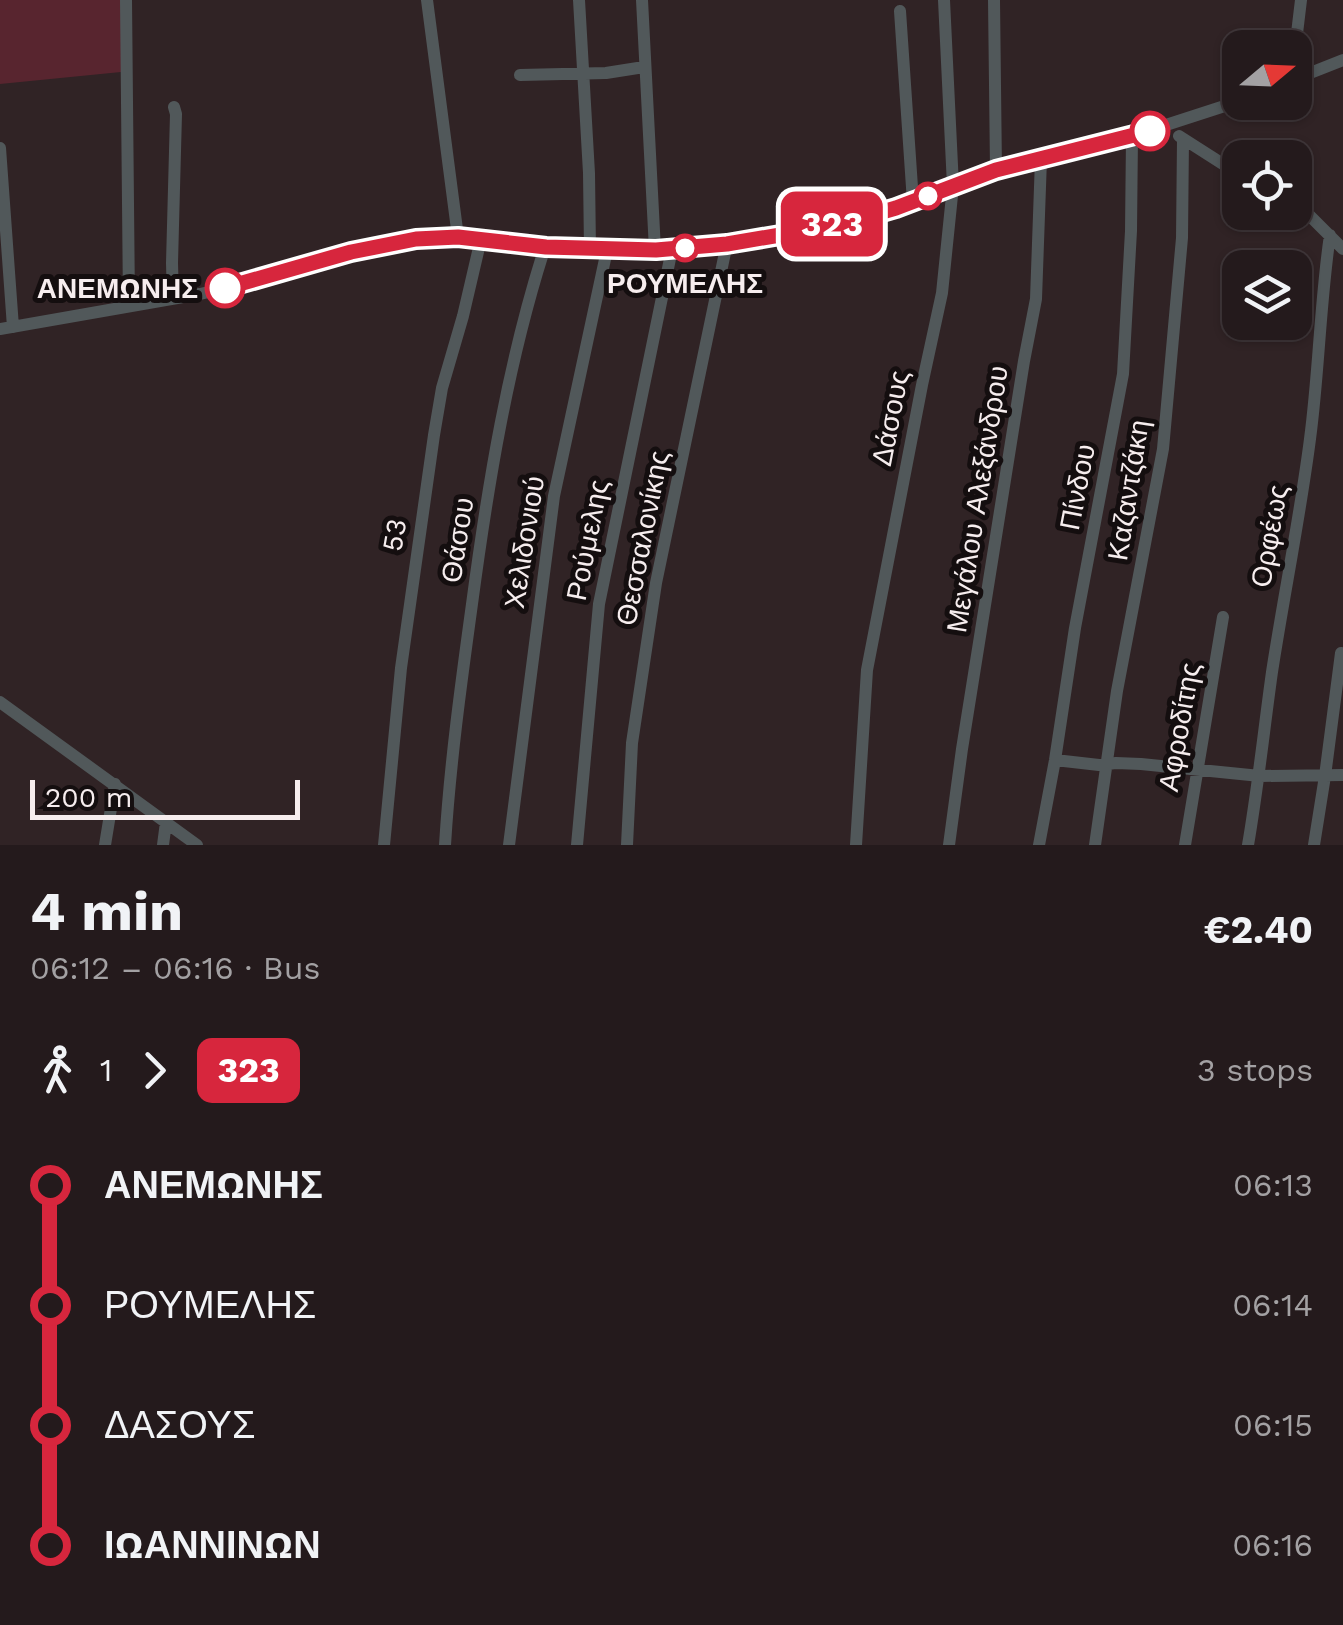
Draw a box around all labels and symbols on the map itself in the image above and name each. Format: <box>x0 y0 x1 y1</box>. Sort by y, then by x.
north arrow <box>1222 30 1312 120</box>
unlabelled marker <box>1131 112 1169 150</box>
unlabelled marker <box>915 183 941 209</box>
line badge: 323 <box>774 192 890 256</box>
marker: ΡΟΥΜΕΛΗΣ <box>672 235 698 261</box>
place label: ΡΟΥΜΕΛΗΣ <box>607 267 763 300</box>
marker: ΑΝΕΜΩΝΗΣ <box>206 269 244 307</box>
place label: ΑΝΕΜΩΝΗΣ <box>37 272 198 305</box>
street label: Μεγάλου Αλεξάνδρου <box>940 363 1015 635</box>
street label: Δάσους <box>865 368 916 469</box>
street label: Καζαντζάκη <box>1101 417 1156 563</box>
street label: Πίνδου <box>1053 441 1102 533</box>
street label: Θεσσαλονίκης <box>609 448 676 628</box>
street label: Χελιδονιού <box>498 473 551 611</box>
street label: Ρούμελης <box>560 477 615 603</box>
street label: Ορφέως <box>1244 482 1295 590</box>
street label: Θάσου <box>434 495 481 585</box>
street label: 53 <box>375 516 414 554</box>
street label: Αφροδίτης <box>1152 660 1207 794</box>
scale bar <box>30 775 300 820</box>

